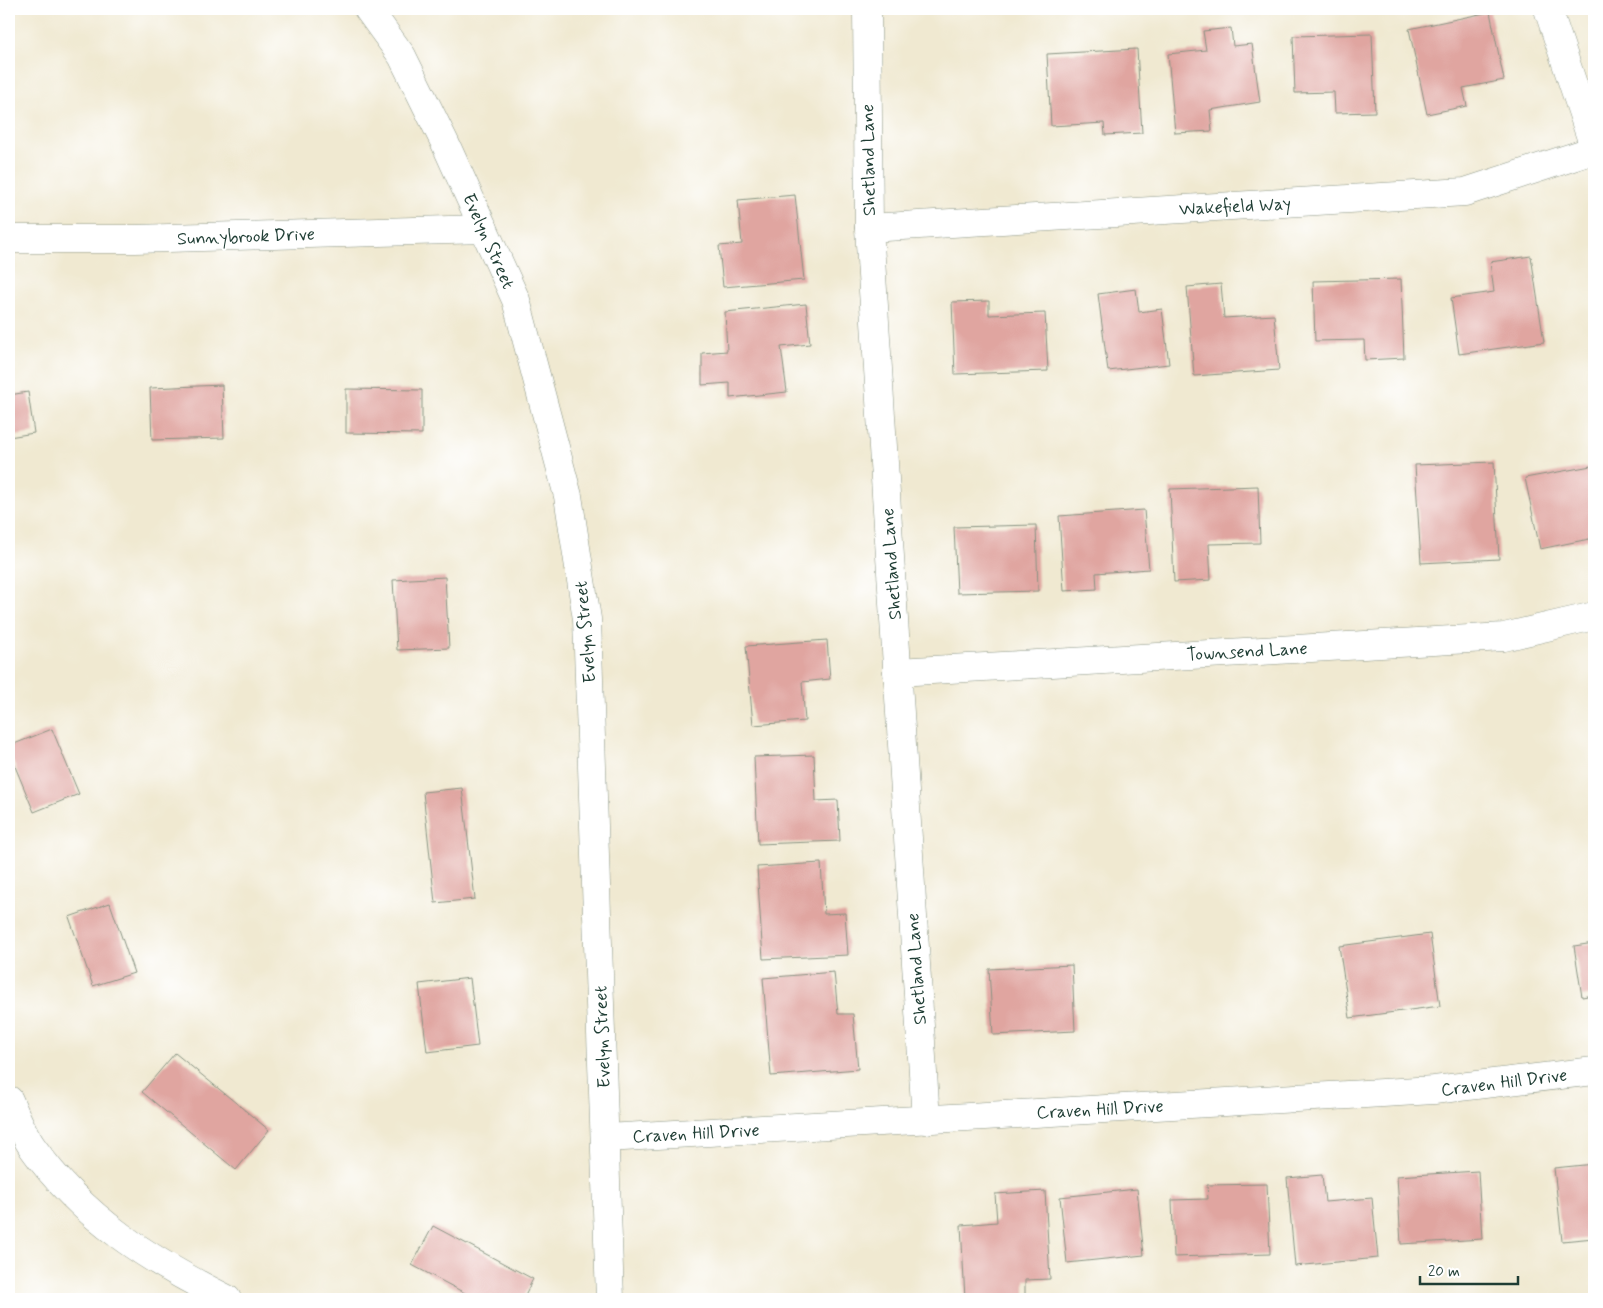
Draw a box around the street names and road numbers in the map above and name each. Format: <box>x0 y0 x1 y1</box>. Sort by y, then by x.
street label: Shetland Lane <box>856 104 882 216</box>
street label: Evelyn Street <box>456 190 520 293</box>
street label: Wakefield Way <box>1178 192 1292 222</box>
street label: Sunnybrook Drive <box>177 223 315 251</box>
street label: Shetland Lane <box>876 507 908 621</box>
street label: Evelyn Street <box>570 580 602 684</box>
street label: Townsend Lane <box>1186 637 1308 667</box>
street label: Shetland Lane <box>901 912 933 1026</box>
street label: Evelyn Street <box>589 985 617 1089</box>
street label: Craven Hill Drive <box>1440 1063 1569 1103</box>
street label: Craven Hill Drive <box>1036 1095 1164 1125</box>
street label: Craven Hill Drive <box>632 1119 760 1149</box>

